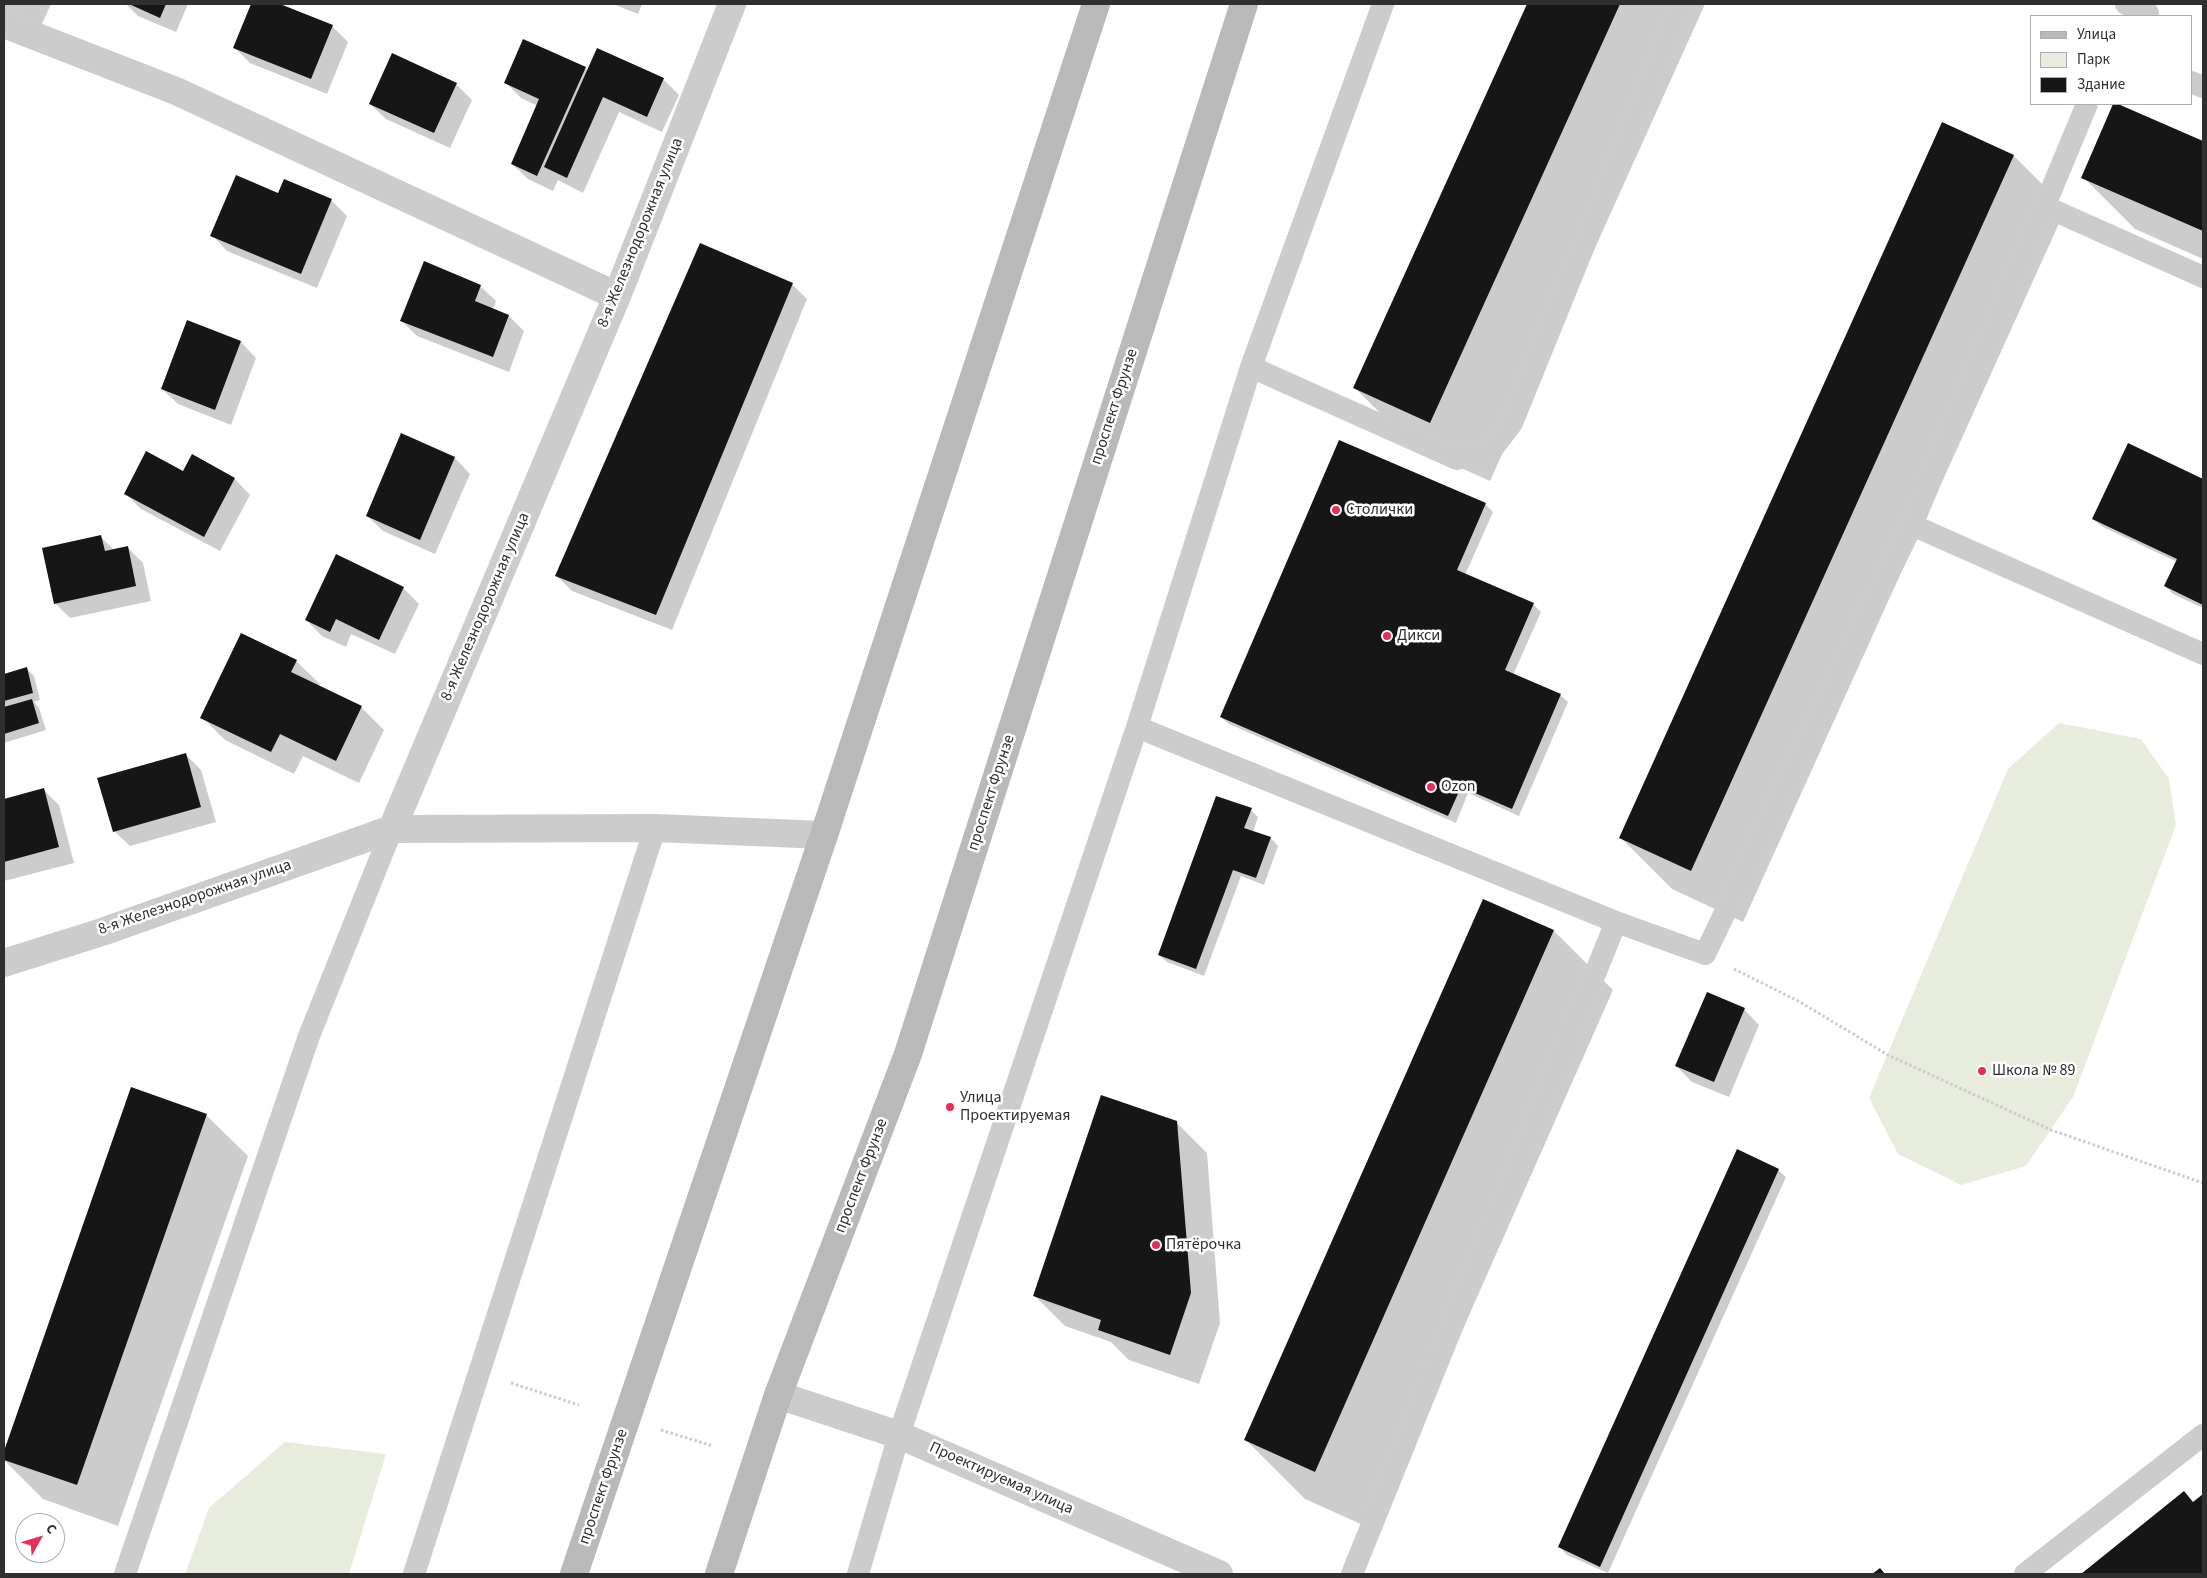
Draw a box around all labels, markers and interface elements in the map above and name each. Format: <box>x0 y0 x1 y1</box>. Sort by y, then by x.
legend <box>2030 15 2192 105</box>
text: Улица <box>2077 24 2116 45</box>
text: Парк <box>2077 49 2110 70</box>
text: Здание <box>2077 74 2125 95</box>
street label: 8-я Железнодорожная улица <box>594 135 688 331</box>
street label: проспект Фрунзе <box>1087 347 1143 467</box>
place label: Столички <box>1346 500 1413 520</box>
marker: Столички <box>1330 504 1342 516</box>
street label: 8-я Железнодорожная улица <box>438 510 534 704</box>
place label: Дикси <box>1397 626 1440 646</box>
marker: Дикси <box>1381 630 1393 642</box>
street label: проспект Фрунзе <box>964 733 1020 853</box>
place label: Ozon <box>1441 777 1476 797</box>
marker: Ozon <box>1425 781 1437 793</box>
street label: 8-я Железнодорожная улица <box>96 856 294 940</box>
place label: Школа № 89 <box>1992 1061 2075 1081</box>
marker: Школа № 89 <box>1976 1065 1988 1077</box>
place label: Улица Проектируемая <box>960 1088 1070 1126</box>
marker: Улица Проектируемая <box>944 1101 956 1113</box>
street label: проспект Фрунзе <box>831 1116 893 1236</box>
place label: Пятёрочка <box>1166 1235 1241 1255</box>
marker: Пятёрочка <box>1150 1239 1162 1251</box>
street label: проспект Фрунзе <box>575 1427 633 1547</box>
street label: Проектируемая улица <box>926 1439 1076 1519</box>
north arrow <box>15 1513 65 1563</box>
text: С <box>41 1520 61 1539</box>

